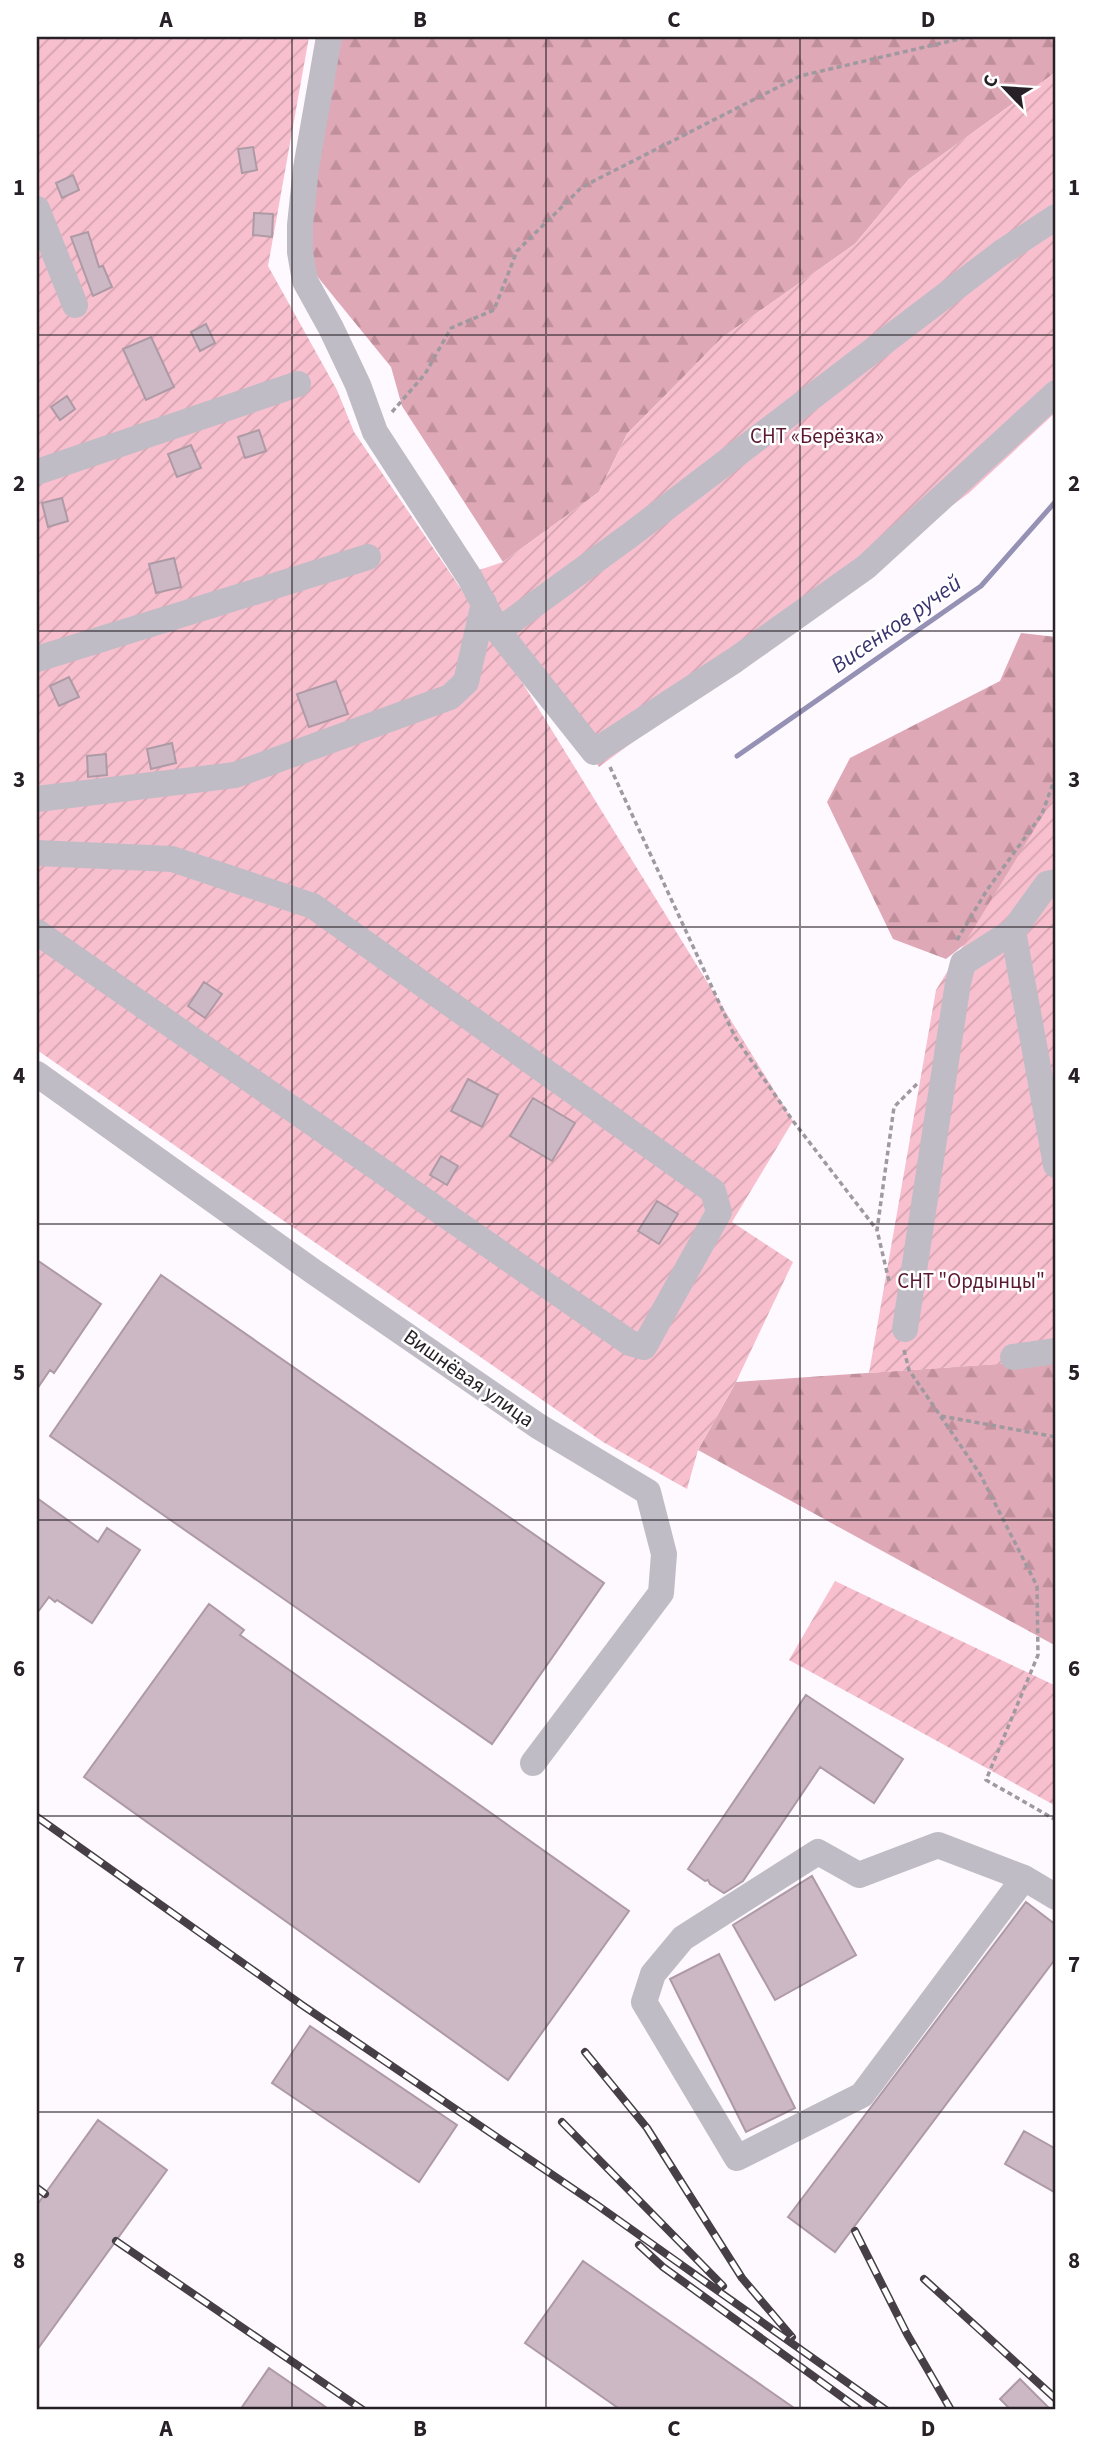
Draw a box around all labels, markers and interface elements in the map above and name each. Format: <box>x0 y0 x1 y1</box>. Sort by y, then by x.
text: A <box>158 3 173 36</box>
text: B <box>413 3 427 36</box>
text: C <box>667 3 681 36</box>
text: D <box>921 3 935 36</box>
north arrow <box>970 52 1040 122</box>
text: С <box>976 71 1006 92</box>
text: 1 <box>13 171 25 204</box>
text: 1 <box>1068 171 1080 204</box>
park label: СНТ «Берёзка» <box>750 421 884 451</box>
text: 2 <box>13 467 25 500</box>
text: 2 <box>1068 467 1080 500</box>
water label: Висенков ручей <box>824 567 968 681</box>
text: 3 <box>13 763 25 796</box>
text: 3 <box>1068 763 1080 796</box>
text: 4 <box>13 1059 25 1092</box>
text: 4 <box>1068 1059 1080 1092</box>
park label: СНТ "Ордынцы" <box>897 1266 1045 1296</box>
street label: Вишнёвая улица <box>398 1322 540 1434</box>
text: 5 <box>13 1356 25 1389</box>
text: 5 <box>1068 1356 1080 1389</box>
text: 6 <box>13 1652 25 1685</box>
text: 6 <box>1068 1652 1080 1685</box>
text: 7 <box>13 1948 25 1981</box>
text: 7 <box>1068 1948 1080 1981</box>
text: 8 <box>13 2244 25 2277</box>
text: 8 <box>1068 2244 1080 2277</box>
text: A <box>158 2412 173 2445</box>
text: B <box>413 2412 427 2445</box>
text: C <box>667 2412 681 2445</box>
text: D <box>921 2412 935 2445</box>

